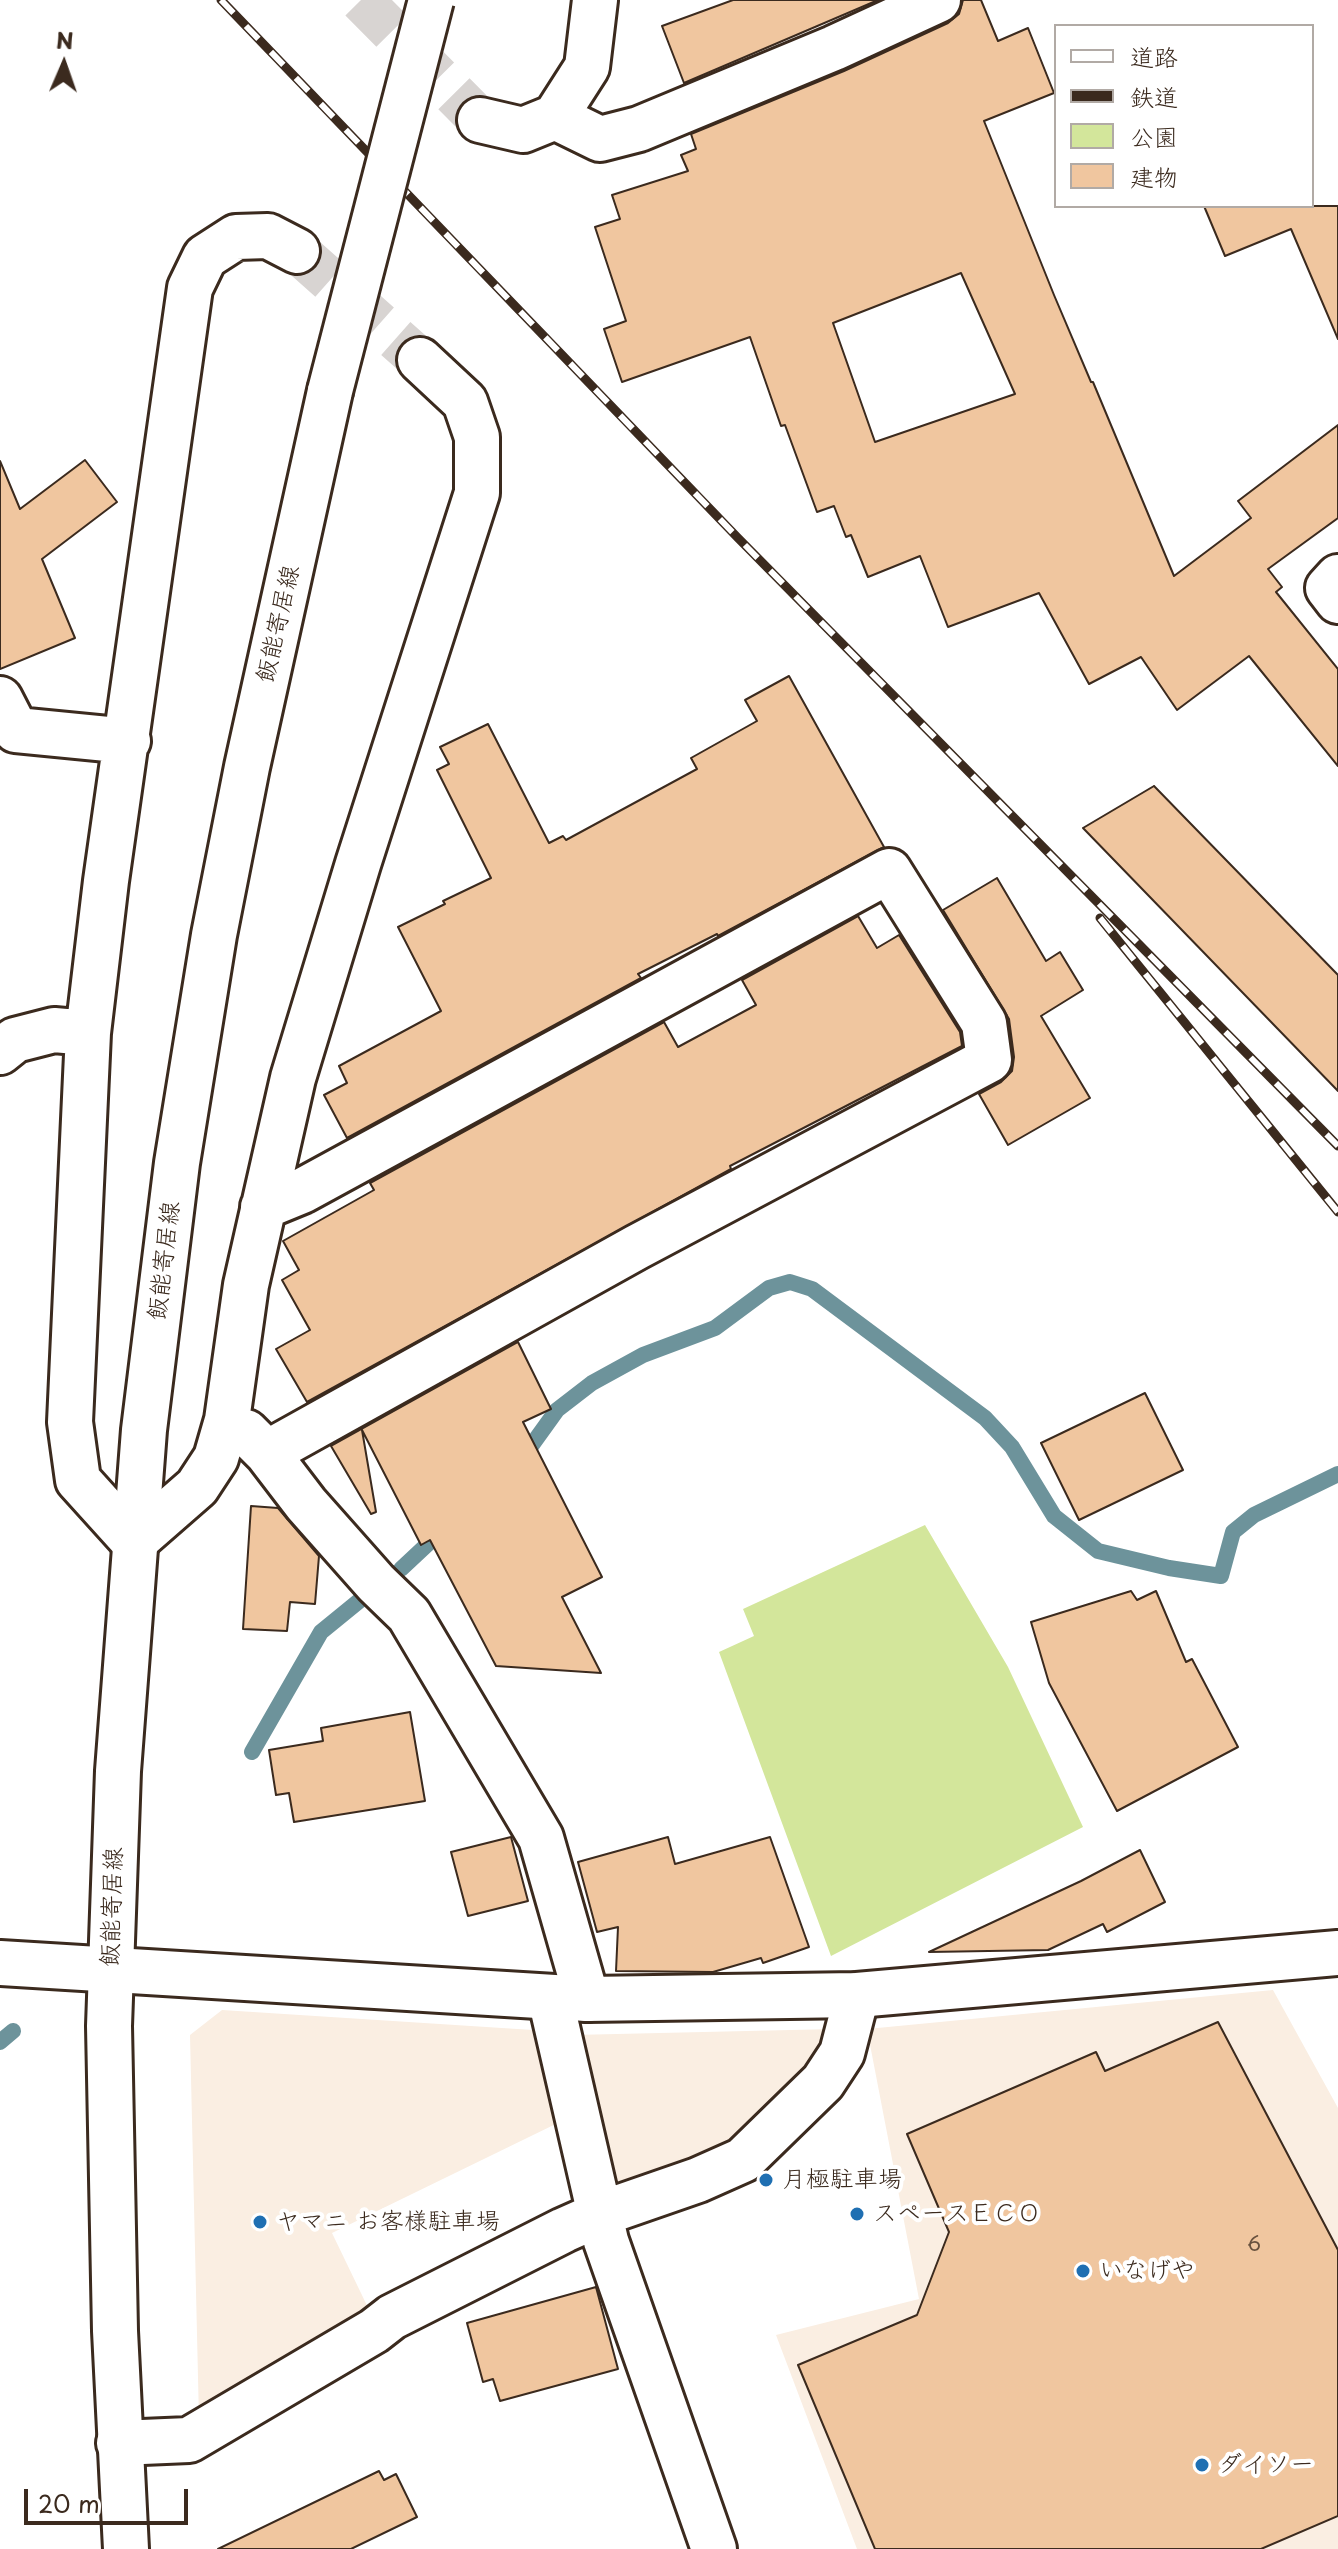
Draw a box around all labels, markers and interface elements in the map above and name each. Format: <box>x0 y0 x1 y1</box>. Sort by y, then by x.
text: N <box>56 23 74 56</box>
north arrow <box>24 24 104 104</box>
legend <box>1054 24 1314 208</box>
text: 道路 <box>1130 38 1178 74</box>
text: 鉄道 <box>1130 78 1178 114</box>
text: 公園 <box>1130 118 1178 154</box>
text: 建物 <box>1130 158 1178 194</box>
street label: 飯能寄居線 <box>251 562 307 686</box>
street label: 飯能寄居線 <box>143 1200 187 1322</box>
street label: 飯能寄居線 <box>97 1847 129 1967</box>
place label: 月極駐車場 <box>782 2166 902 2194</box>
marker: 月極駐車場 <box>757 2171 775 2189</box>
place label: スペースＥＣＯ <box>873 2200 1041 2228</box>
marker: スペースＥＣＯ <box>848 2205 866 2223</box>
place label: ヤマニ お客様駐車場 <box>276 2208 500 2236</box>
marker: ヤマニ お客様駐車場 <box>251 2213 269 2231</box>
house number: 6 <box>1247 2233 1261 2257</box>
place label: いなげや <box>1099 2257 1195 2285</box>
marker: いなげや <box>1074 2262 1092 2280</box>
place label: ダイソー <box>1218 2451 1314 2479</box>
marker: ダイソー <box>1193 2456 1211 2474</box>
scale bar <box>28 2473 192 2523</box>
text: 20 m <box>38 2485 100 2521</box>

